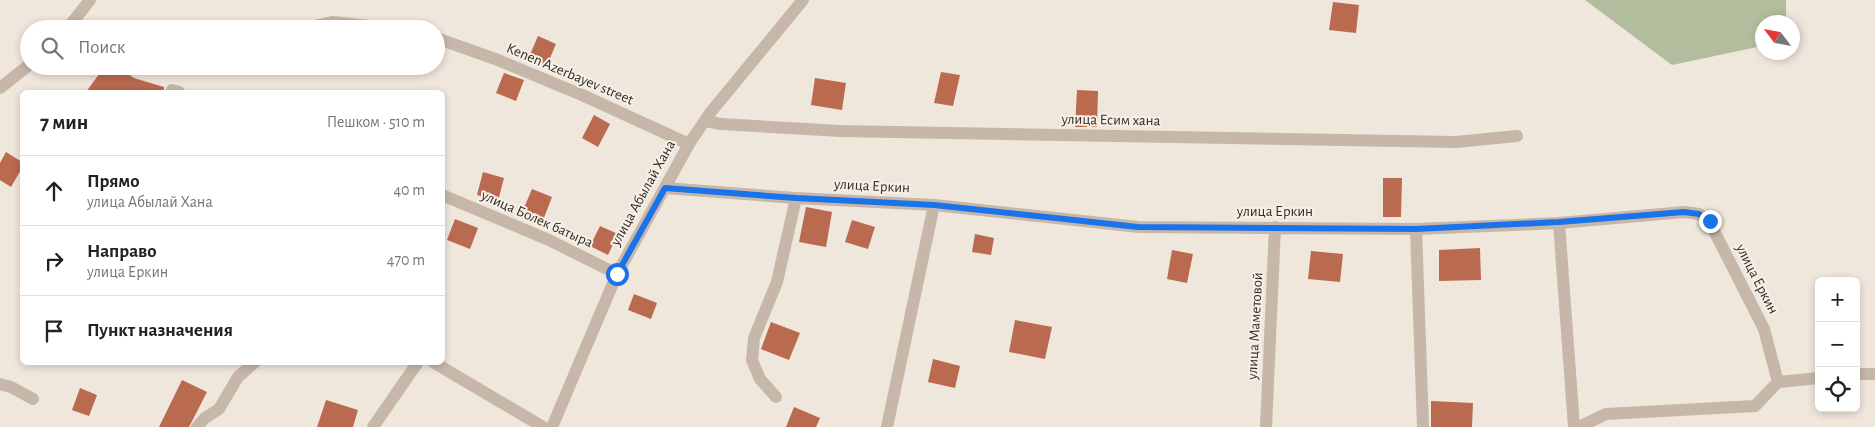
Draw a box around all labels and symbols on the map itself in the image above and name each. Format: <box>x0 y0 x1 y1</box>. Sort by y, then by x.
north arrow <box>1755 15 1800 60</box>
street label: Kenen Azerbayev street <box>504 40 636 108</box>
street label: улица Есим хана <box>1060 112 1161 128</box>
street label: улица Абылай Хана <box>607 138 678 249</box>
street label: улица Еркин <box>833 176 910 195</box>
street label: улица Болек батыра <box>478 187 595 250</box>
street label: улица Еркин <box>1236 204 1313 219</box>
route end <box>1699 210 1722 233</box>
street label: улица Еркин <box>1733 241 1781 316</box>
route start <box>606 263 629 286</box>
street label: улица Маметовой <box>1245 272 1265 381</box>

